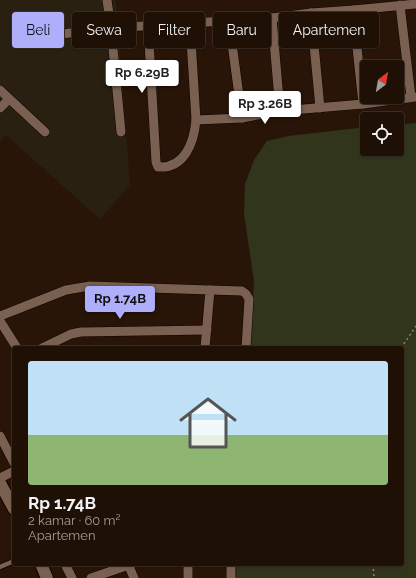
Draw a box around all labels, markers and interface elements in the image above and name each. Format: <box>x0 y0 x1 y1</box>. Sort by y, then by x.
chip: Beli <box>12 12 64 48</box>
chip: Sewa <box>72 12 136 48</box>
chip: Filter <box>144 12 205 48</box>
chip: Baru <box>213 12 271 48</box>
chip: Apartemen <box>279 12 379 48</box>
pin: Rp 6.29B <box>101 60 183 94</box>
north arrow <box>360 60 404 104</box>
map controls <box>360 60 404 156</box>
text: Rp 6.29B <box>115 65 169 80</box>
pin: Rp 3.26B <box>224 91 306 125</box>
text: Rp 3.26B <box>238 96 292 111</box>
button: locate <box>360 112 404 156</box>
pin: Rp 1.74B <box>79 286 161 320</box>
text: Rp 1.74B <box>94 291 146 306</box>
icon: home <box>172 387 244 459</box>
text: Rp 1.74B <box>28 493 96 513</box>
text: 2 kamar · 60 m² <box>28 513 121 528</box>
text: Apartemen <box>28 528 96 543</box>

